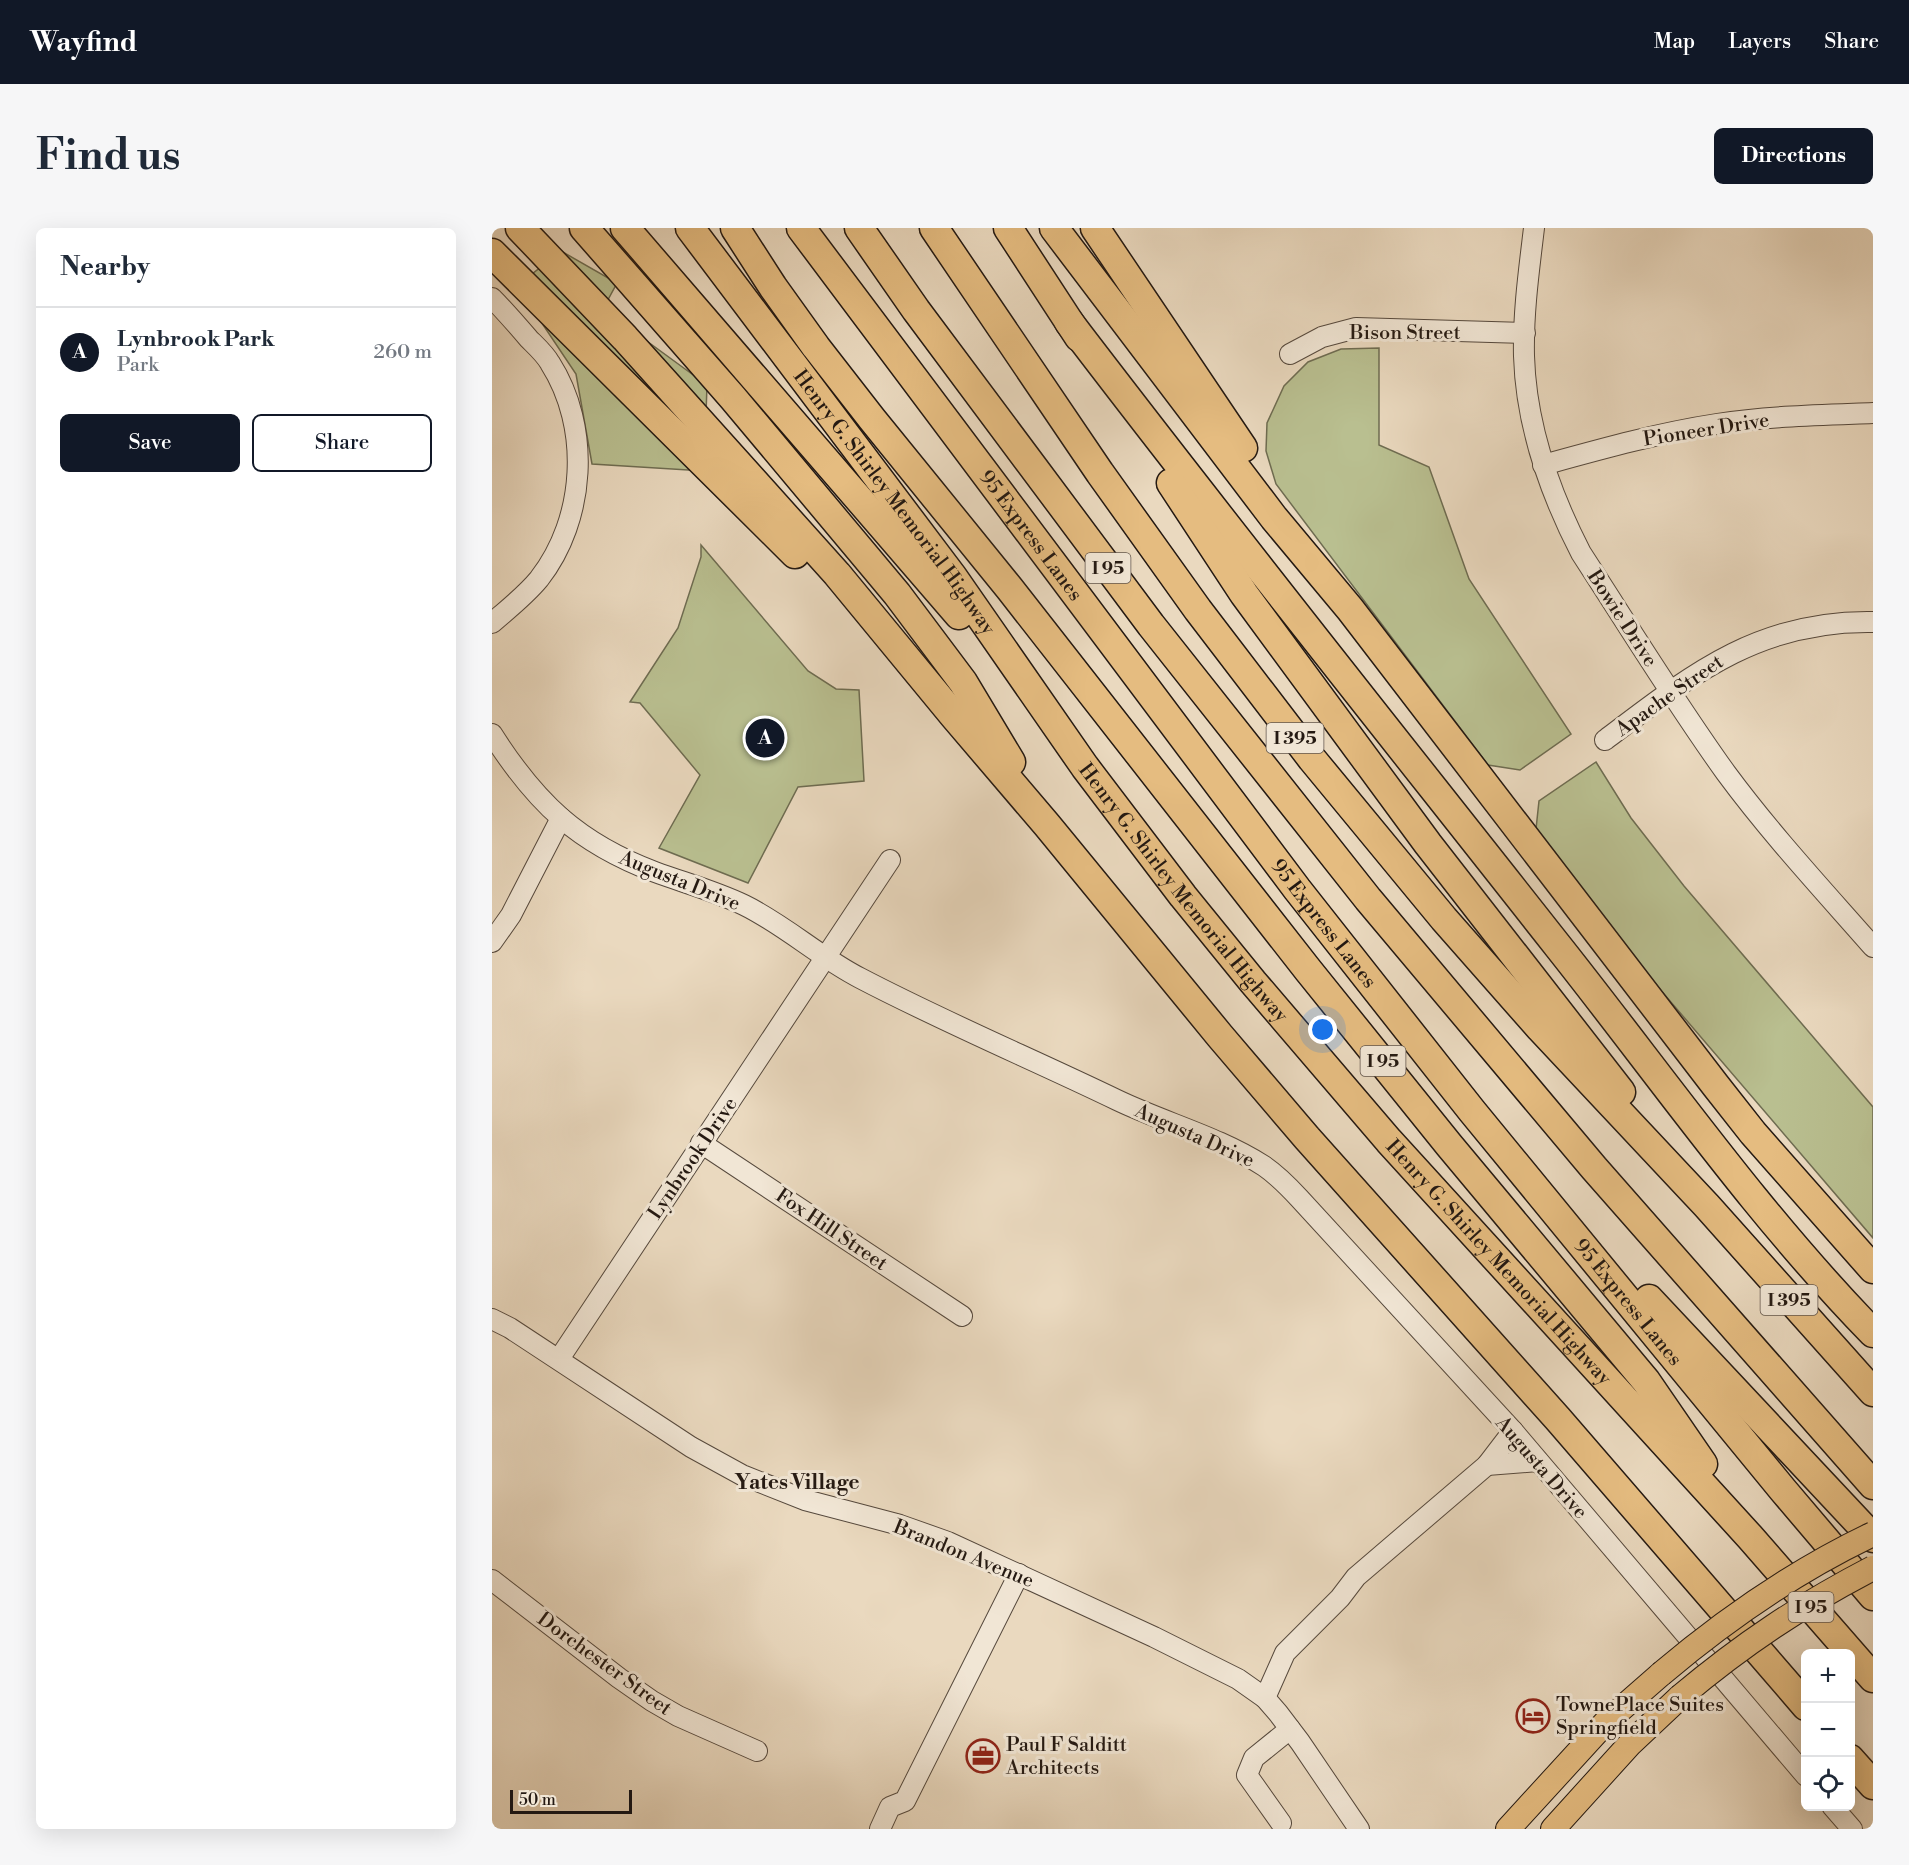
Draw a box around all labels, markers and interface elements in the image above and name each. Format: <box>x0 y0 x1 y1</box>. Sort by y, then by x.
text: Wayfind <box>30 25 138 60</box>
text: Map <box>1654 29 1695 55</box>
text: Layers <box>1728 29 1791 55</box>
text: Share <box>1824 29 1879 55</box>
button: Directions <box>1714 128 1873 184</box>
text: Find us <box>36 130 180 183</box>
text: Nearby <box>60 251 150 283</box>
street label: Bison Street <box>1348 321 1461 346</box>
text: Lynbrook Park <box>117 326 275 353</box>
text: A <box>72 340 87 365</box>
text: 260 m <box>374 340 432 365</box>
text: Park <box>117 353 159 378</box>
street label: Henry G. Shirley Memorial Highway <box>787 365 1000 640</box>
street label: Pioneer Drive <box>1641 408 1771 453</box>
button: Save <box>60 414 240 472</box>
button: Share <box>252 414 432 472</box>
street label: 95 Express Lanes <box>973 466 1087 606</box>
road number: I 95 <box>1086 553 1130 583</box>
street label: Bowie Drive <box>1581 565 1662 672</box>
street label: Apache Street <box>1610 650 1729 743</box>
pin: A <box>746 716 784 760</box>
road number: I 395 <box>1266 723 1324 753</box>
street label: Henry G. Shirley Memorial Highway <box>1073 759 1293 1028</box>
street label: Augusta Drive <box>614 845 744 917</box>
street label: 95 Express Lanes <box>1265 854 1381 994</box>
your location <box>1308 1015 1337 1044</box>
road number: I 95 <box>1360 1046 1406 1076</box>
street label: Lynbrook Drive <box>643 1093 743 1225</box>
street label: Augusta Drive <box>1130 1098 1258 1174</box>
street label: Henry G. Shirley Memorial Highway <box>1380 1135 1617 1391</box>
street label: Fox Hill Street <box>770 1184 892 1277</box>
street label: 95 Express Lanes <box>1568 1234 1687 1372</box>
road number: I 395 <box>1760 1285 1818 1315</box>
street label: Augusta Drive <box>1489 1411 1592 1525</box>
district label: Yates Village <box>734 1470 860 1496</box>
street label: Brandon Avenue <box>889 1514 1037 1594</box>
road number: I 95 <box>1788 1592 1834 1622</box>
street label: Dorchester Street <box>532 1607 676 1721</box>
map controls <box>1801 1649 1855 1811</box>
button: + <box>1801 1649 1855 1703</box>
place label: TownePlace Suites Springfield <box>1556 1693 1724 1741</box>
hotel icon: TownePlace Suites Springfield <box>1515 1698 1551 1734</box>
button: − <box>1801 1703 1855 1757</box>
place label: Paul F Salditt Architects <box>1005 1733 1127 1781</box>
office icon: Paul F Salditt Architects <box>965 1738 1001 1774</box>
button: locate <box>1801 1757 1855 1811</box>
scale bar <box>510 1787 632 1814</box>
text: 50 m <box>519 1790 556 1810</box>

